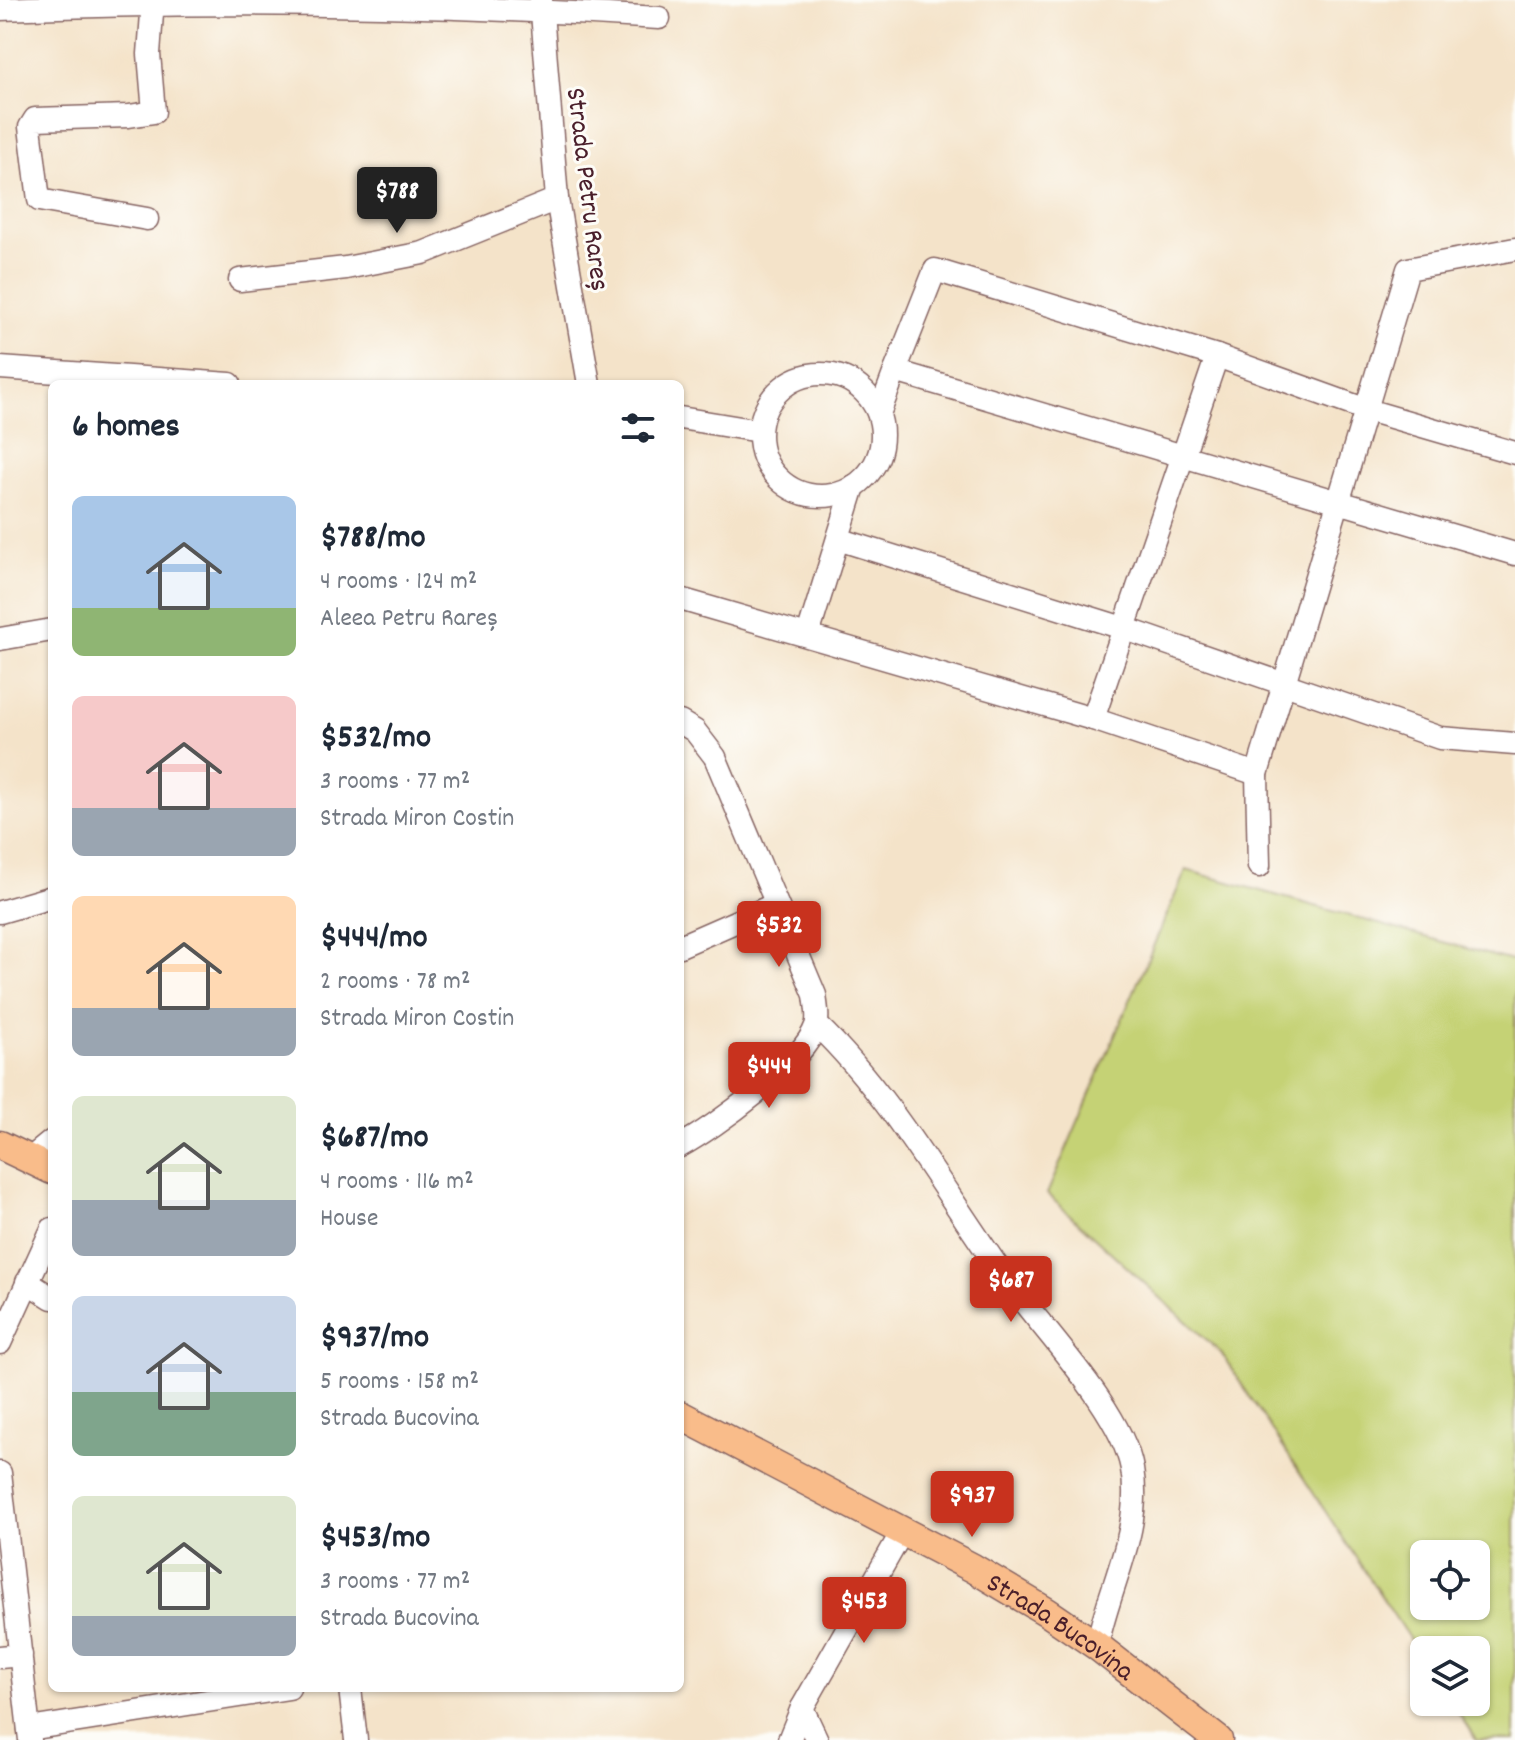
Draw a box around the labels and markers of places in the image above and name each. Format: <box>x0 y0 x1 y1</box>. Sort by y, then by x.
pin: $788 <box>350 167 444 235</box>
pin: $532 <box>732 901 826 969</box>
pin: $444 <box>722 1042 816 1110</box>
pin: $687 <box>964 1256 1058 1324</box>
pin: $937 <box>925 1471 1019 1539</box>
pin: $453 <box>817 1577 911 1645</box>

